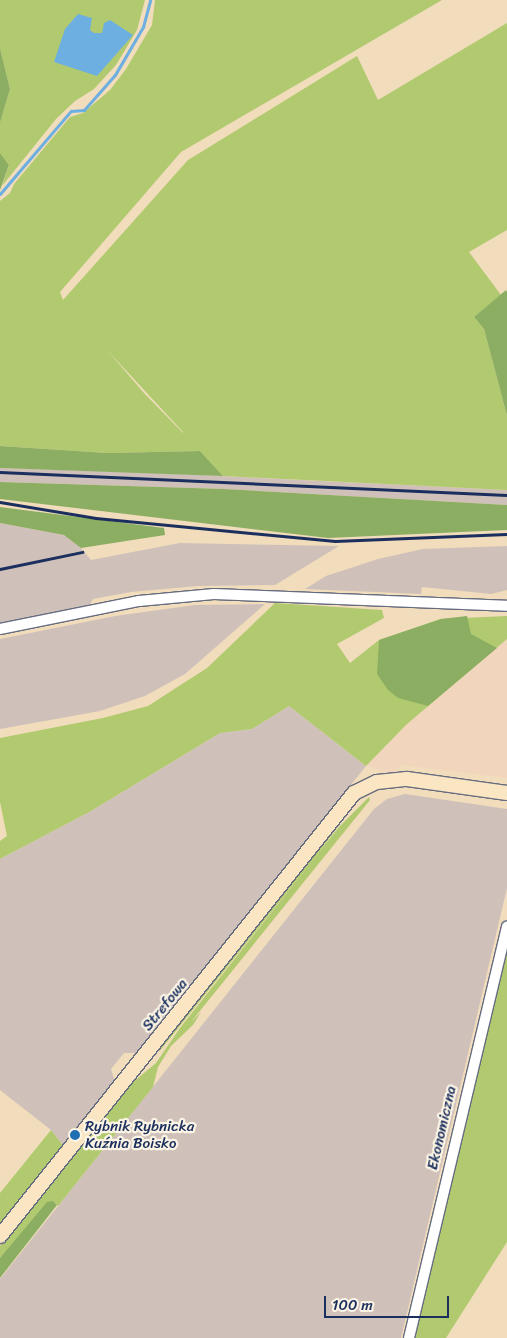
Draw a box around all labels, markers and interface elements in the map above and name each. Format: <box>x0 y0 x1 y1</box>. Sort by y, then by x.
street label: Strefowa <box>139 975 191 1035</box>
street label: Ekonomiczna <box>424 1084 460 1172</box>
place label: Rybnik Rybnicka Kuźnia Boisko <box>85 1117 194 1152</box>
marker: Rybnik Rybnicka Kuźnia Boisko <box>69 1129 81 1141</box>
scale bar <box>327 1286 452 1318</box>
text: 100 m <box>332 1292 373 1318</box>

